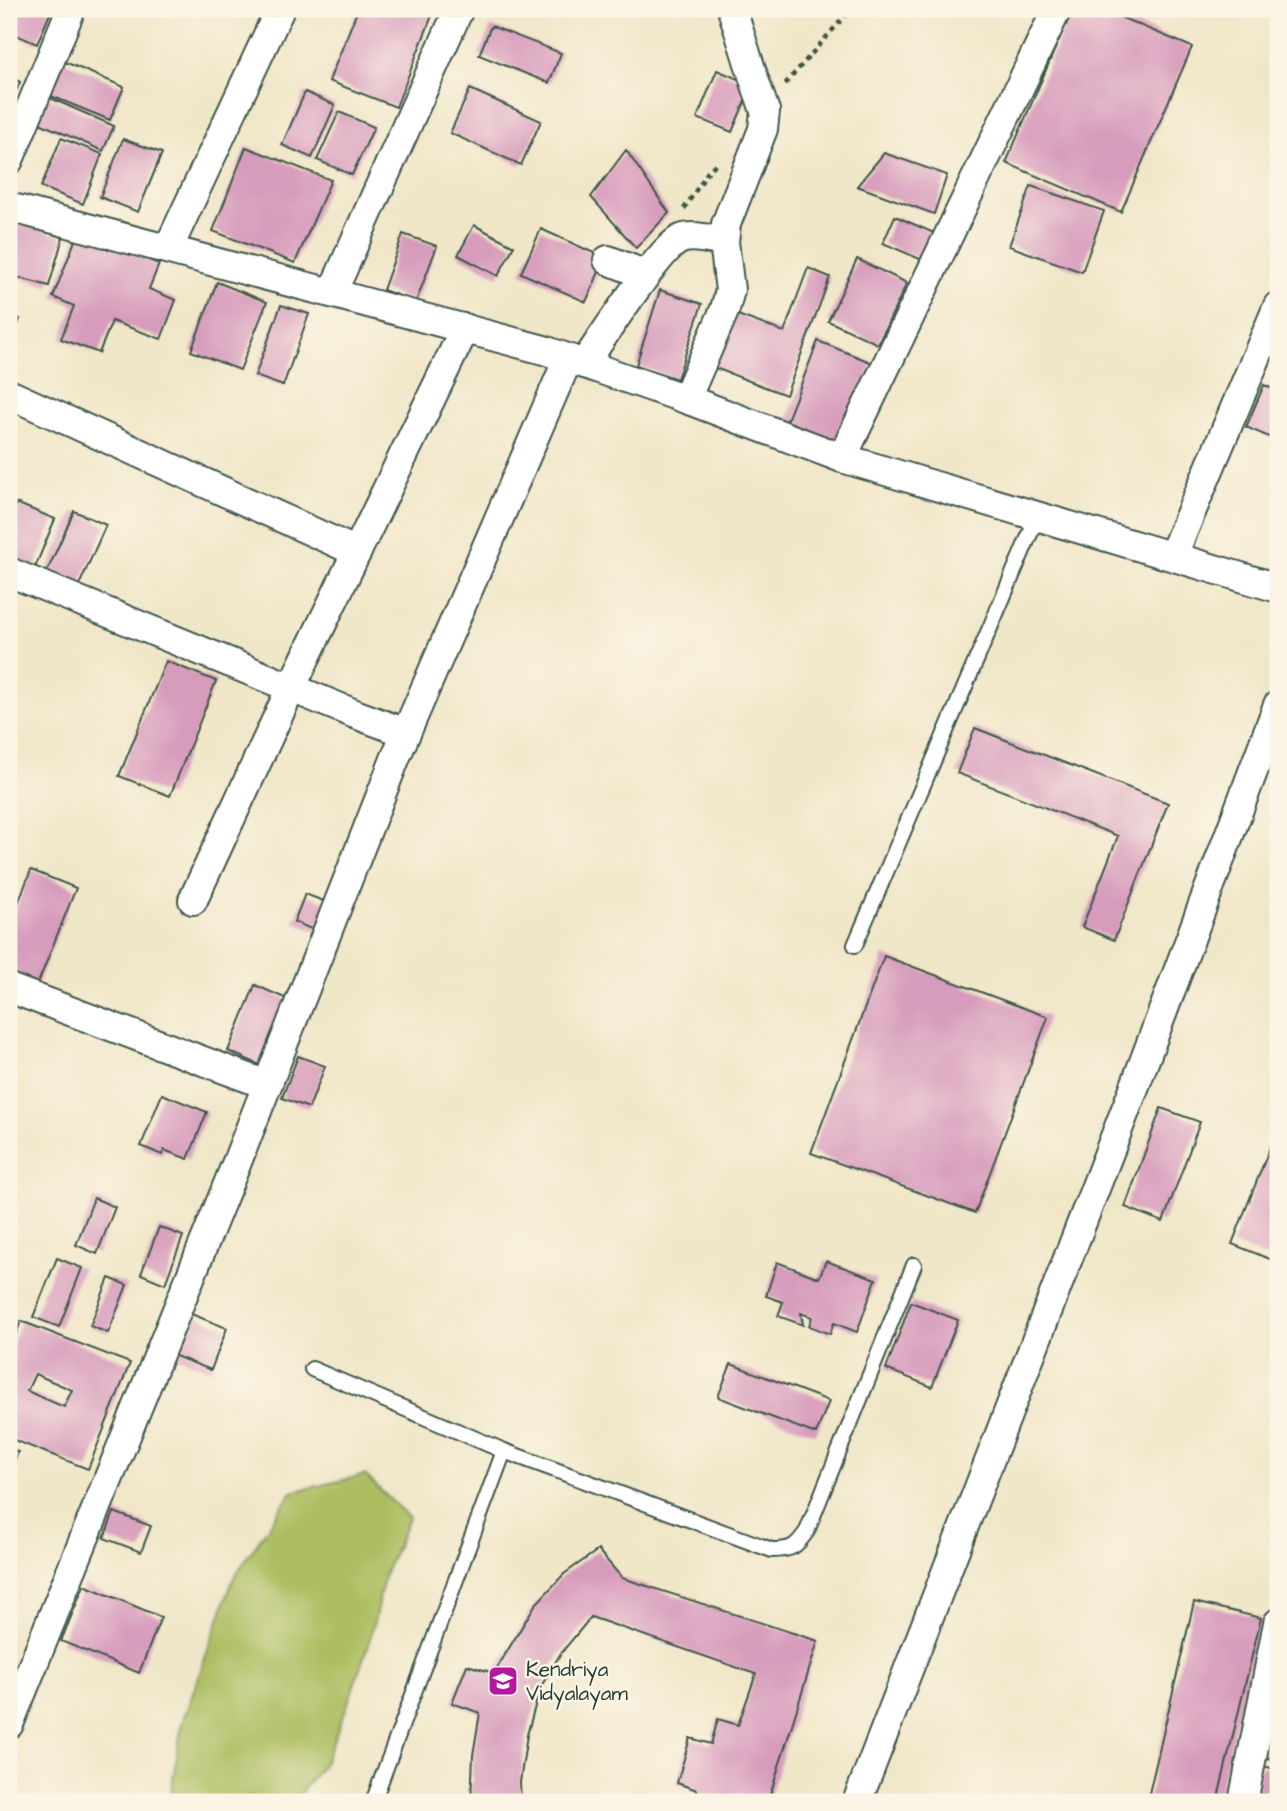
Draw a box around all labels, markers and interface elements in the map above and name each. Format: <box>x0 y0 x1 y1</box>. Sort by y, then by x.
place label: Kendriya Vidyalayam <box>526 1655 629 1710</box>
school or university icon: Kendriya Vidyalayam <box>486 1664 520 1698</box>

